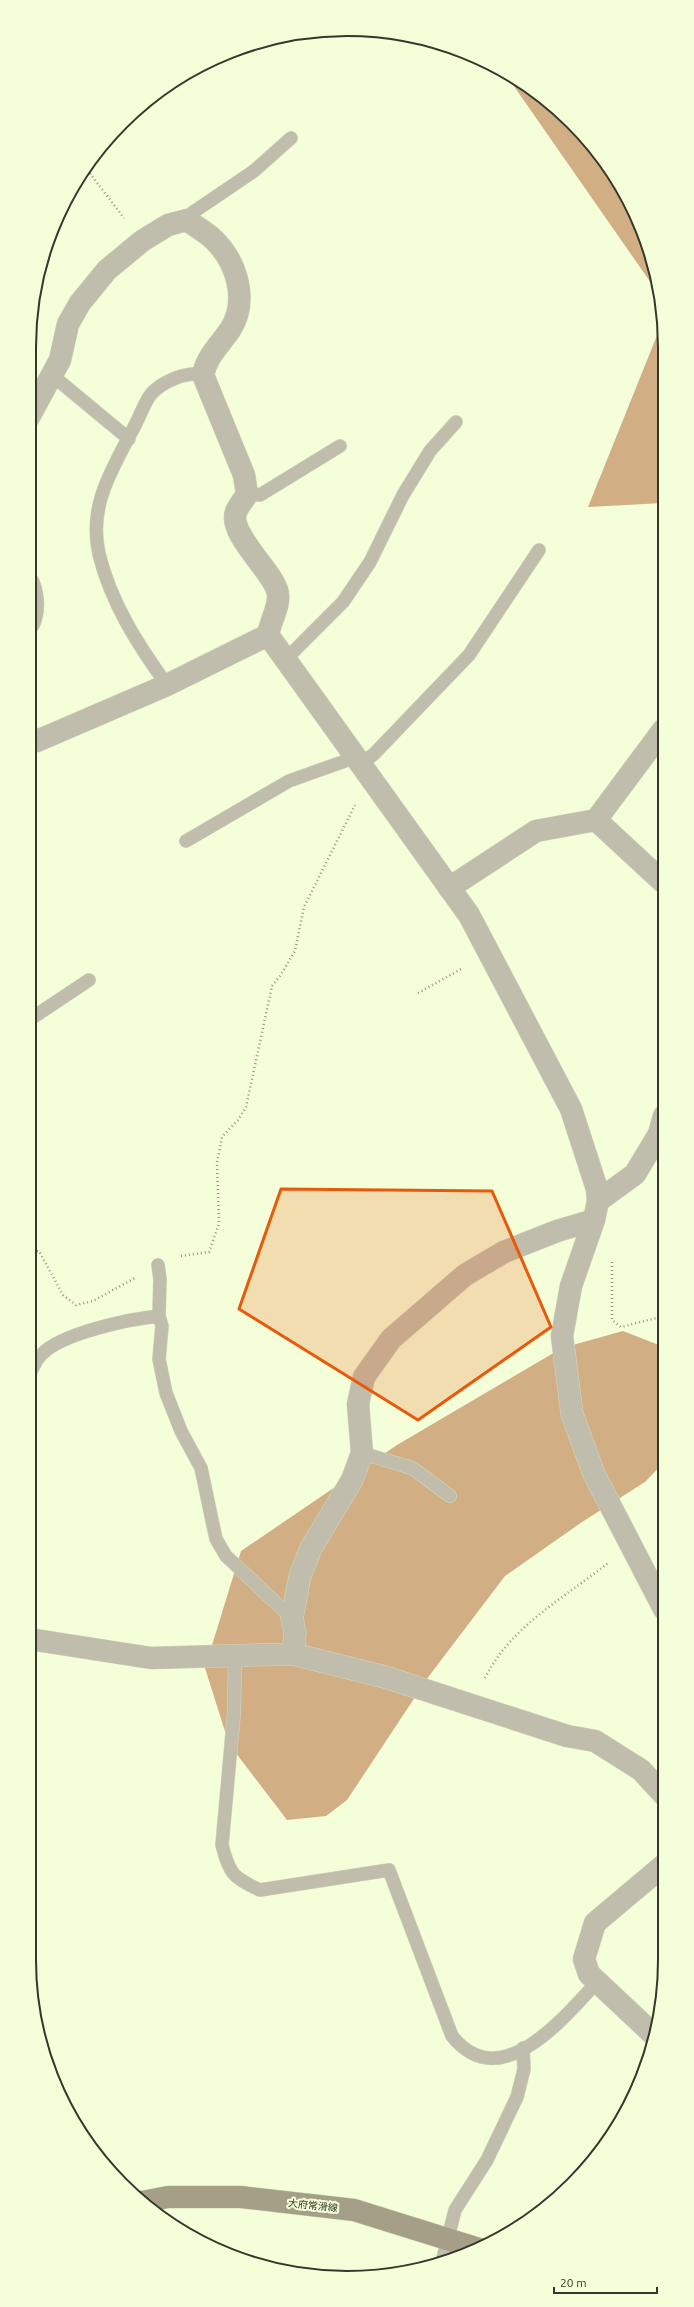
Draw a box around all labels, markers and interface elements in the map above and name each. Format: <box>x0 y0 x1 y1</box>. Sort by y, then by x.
street label: 大府常滑線 <box>288 2197 338 2214</box>
scale bar <box>554 2269 657 2295</box>
text: 20 m <box>560 2276 587 2289</box>

